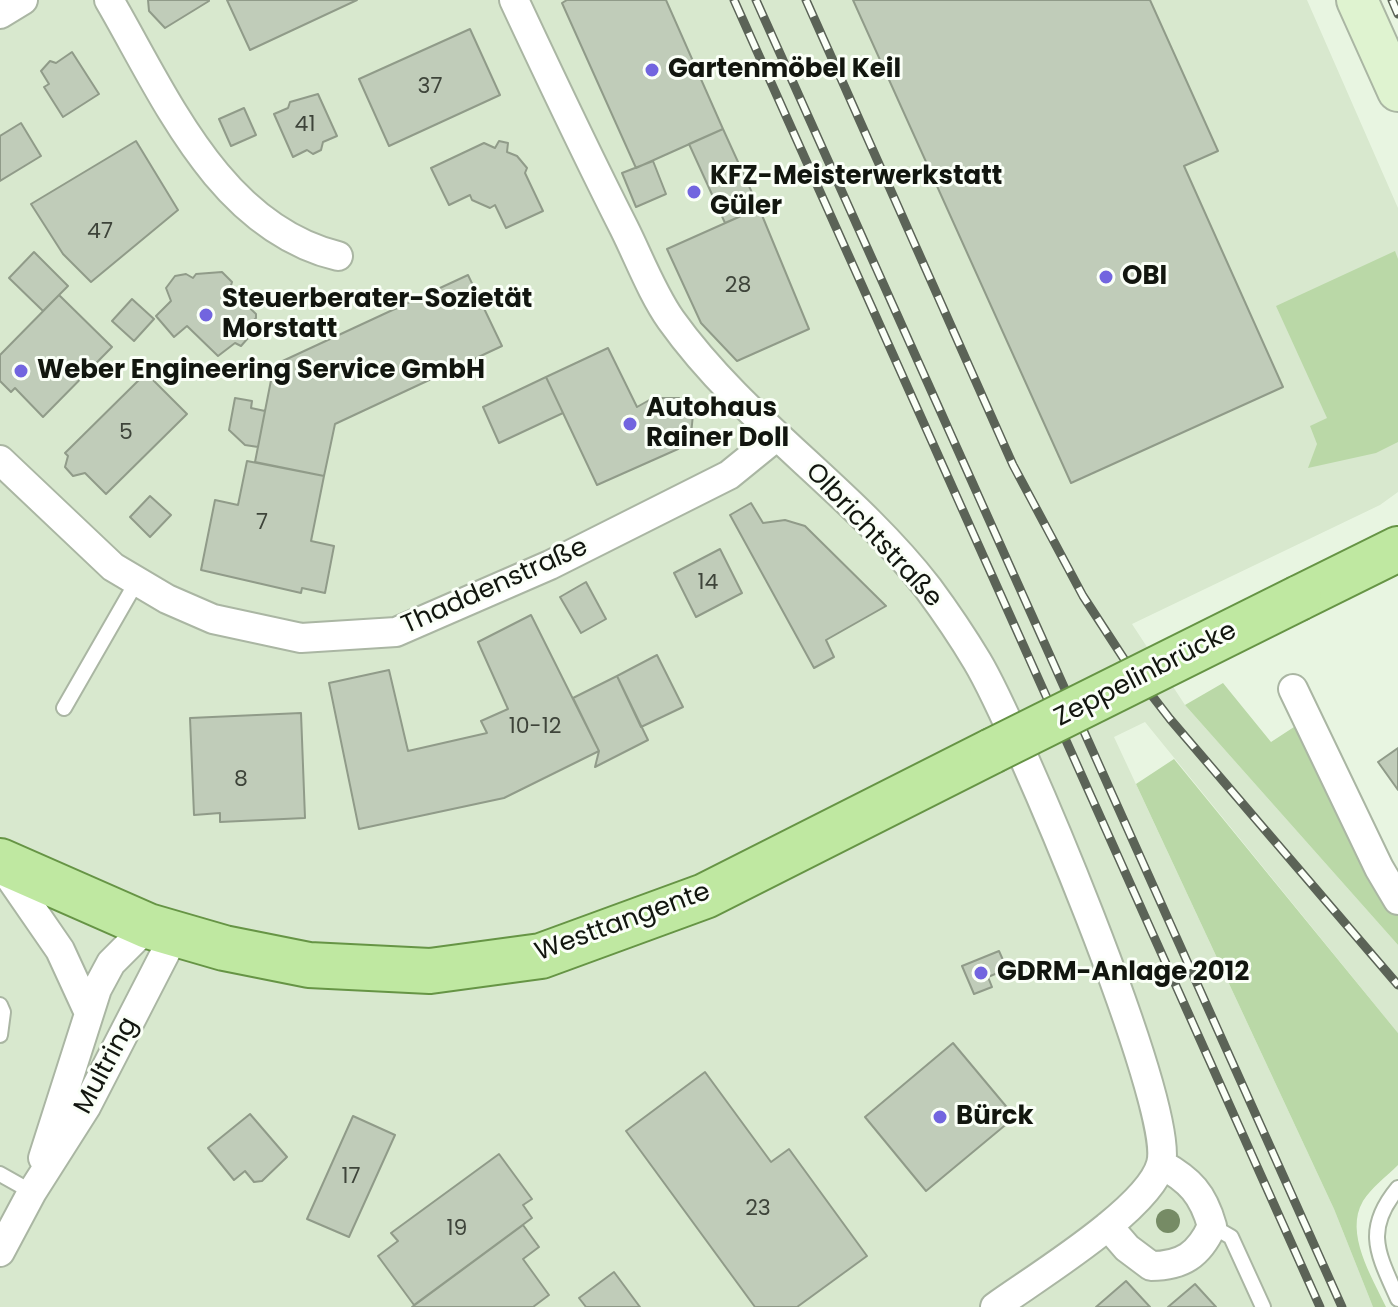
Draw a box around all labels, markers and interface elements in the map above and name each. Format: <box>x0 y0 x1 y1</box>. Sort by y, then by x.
place label: Gartenmöbel Keil <box>668 54 901 86</box>
marker: Gartenmöbel Keil <box>643 61 661 79</box>
house number: 37 <box>418 74 442 100</box>
house number: 41 <box>295 112 315 138</box>
place label: KFZ-Meisterwerkstatt Güler <box>710 161 1002 222</box>
marker: KFZ-Meisterwerkstatt Güler <box>685 183 703 201</box>
house number: 47 <box>87 219 113 245</box>
place label: OBI <box>1122 261 1167 293</box>
marker: OBI <box>1097 268 1115 286</box>
house number: 28 <box>725 273 751 299</box>
place label: Steuerberater-Sozietät Morstatt <box>222 284 532 346</box>
marker: Steuerberater-Sozietät Morstatt <box>197 306 215 324</box>
place label: Weber Engineering Service GmbH <box>37 355 485 387</box>
marker: Weber Engineering Service GmbH <box>12 362 30 380</box>
place label: Autohaus Rainer Doll <box>646 393 789 454</box>
marker: Autohaus Rainer Doll <box>621 415 639 433</box>
house number: 5 <box>119 420 133 446</box>
street label: Olbrichtstraße <box>798 457 948 615</box>
house number: 7 <box>256 510 268 536</box>
street label: Thaddenstraße <box>397 532 593 642</box>
house number: 14 <box>698 570 718 596</box>
street label: Zeppelinbrücke <box>1050 616 1242 734</box>
house number: 10-12 <box>509 714 561 740</box>
house number: 8 <box>234 767 248 793</box>
street label: Westtangente <box>531 877 715 969</box>
place label: GDRM-Anlage 2012 <box>997 957 1249 989</box>
marker: GDRM-Anlage 2012 <box>972 964 990 982</box>
street label: Multring <box>69 1012 145 1120</box>
place label: Bürck <box>956 1101 1034 1133</box>
marker: Bürck <box>931 1108 949 1126</box>
house number: 17 <box>341 1164 361 1190</box>
house number: 23 <box>745 1196 771 1222</box>
house number: 19 <box>447 1216 467 1242</box>

